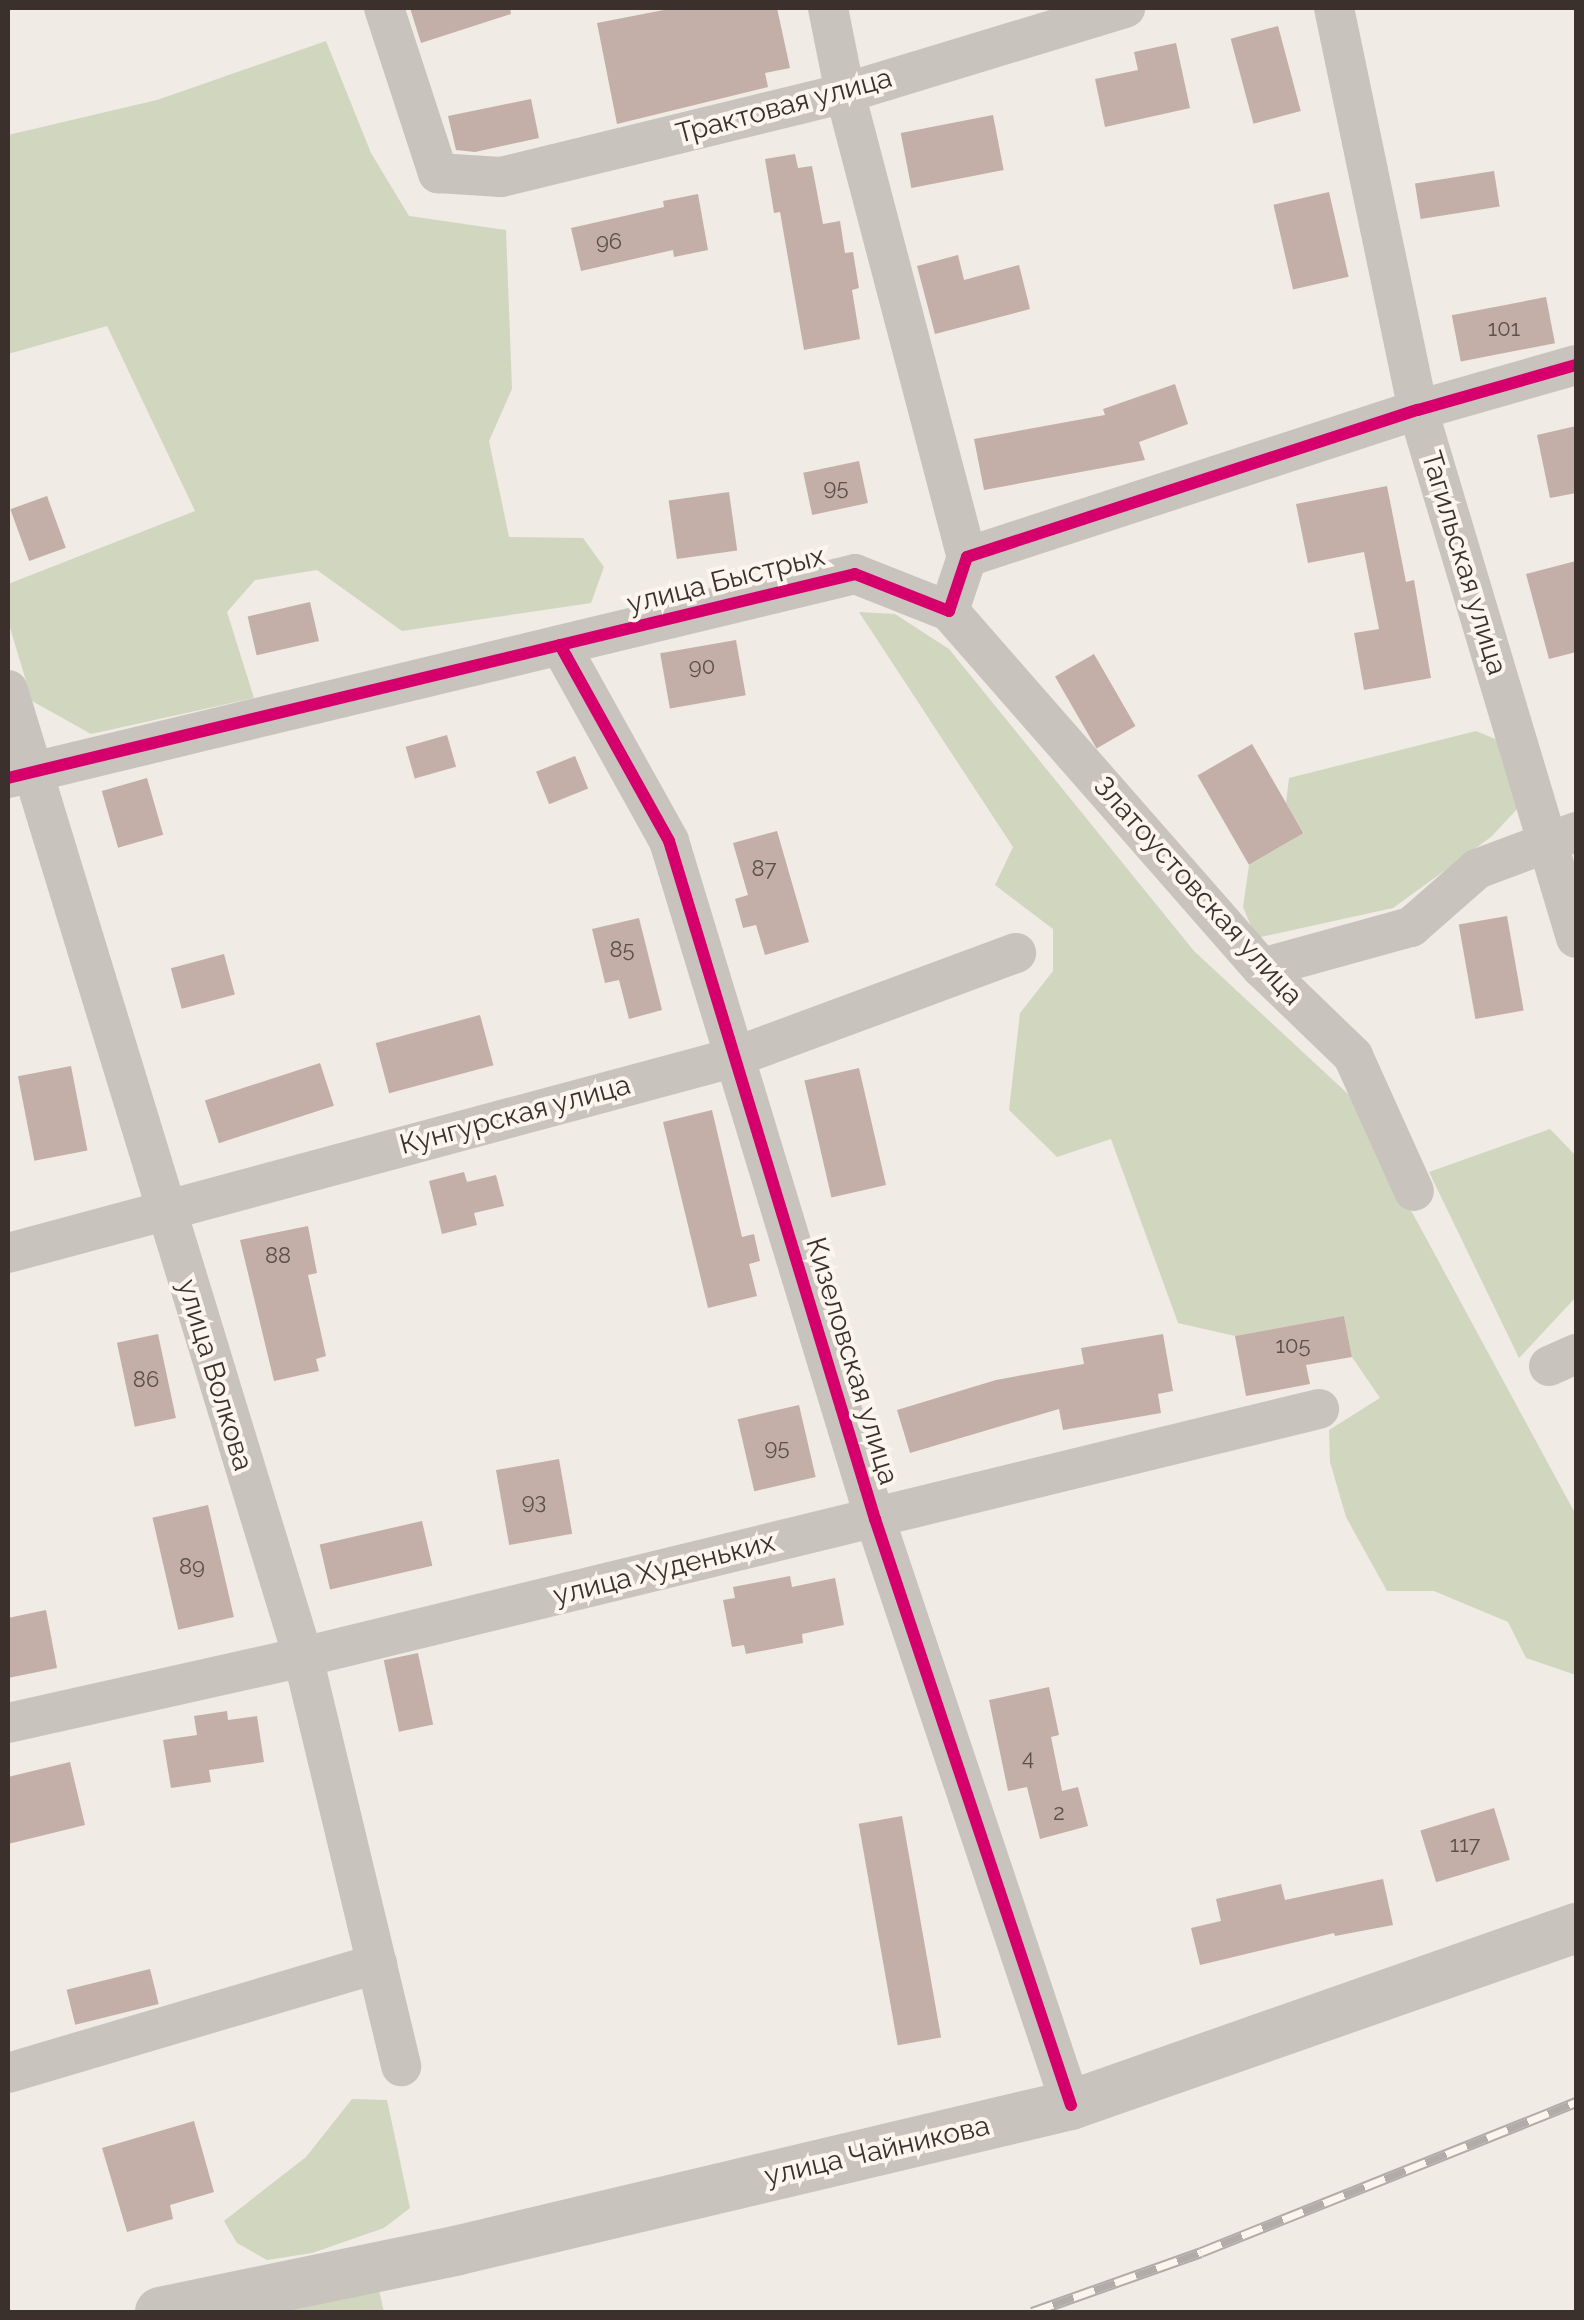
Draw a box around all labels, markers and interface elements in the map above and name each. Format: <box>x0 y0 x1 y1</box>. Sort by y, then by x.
street label: Трактовая улица <box>672 61 896 151</box>
house number: 96 <box>596 229 622 255</box>
house number: 101 <box>1488 316 1520 342</box>
street label: Тагильская улица <box>1414 447 1514 679</box>
house number: 95 <box>824 475 848 501</box>
street label: улица Быстрых <box>624 539 828 621</box>
house number: 90 <box>689 654 715 680</box>
street label: Златоустовская улица <box>1086 770 1310 1012</box>
house number: 87 <box>752 856 776 882</box>
house number: 85 <box>609 937 635 963</box>
street label: Кунгурская улица <box>396 1068 634 1162</box>
street label: Кизеловская улица <box>798 1233 906 1489</box>
house number: 88 <box>265 1243 291 1269</box>
street label: улица Волкова <box>170 1275 260 1475</box>
house number: 105 <box>1276 1333 1310 1359</box>
house number: 86 <box>133 1367 159 1393</box>
house number: 95 <box>765 1435 789 1461</box>
house number: 93 <box>522 1489 546 1515</box>
street label: улица Худеньких <box>550 1525 778 1613</box>
house number: 89 <box>179 1554 205 1580</box>
house number: 4 <box>1022 1745 1034 1771</box>
house number: 2 <box>1053 1800 1065 1826</box>
house number: 117 <box>1450 1832 1480 1858</box>
street label: улица Чайникова <box>761 2109 993 2193</box>

